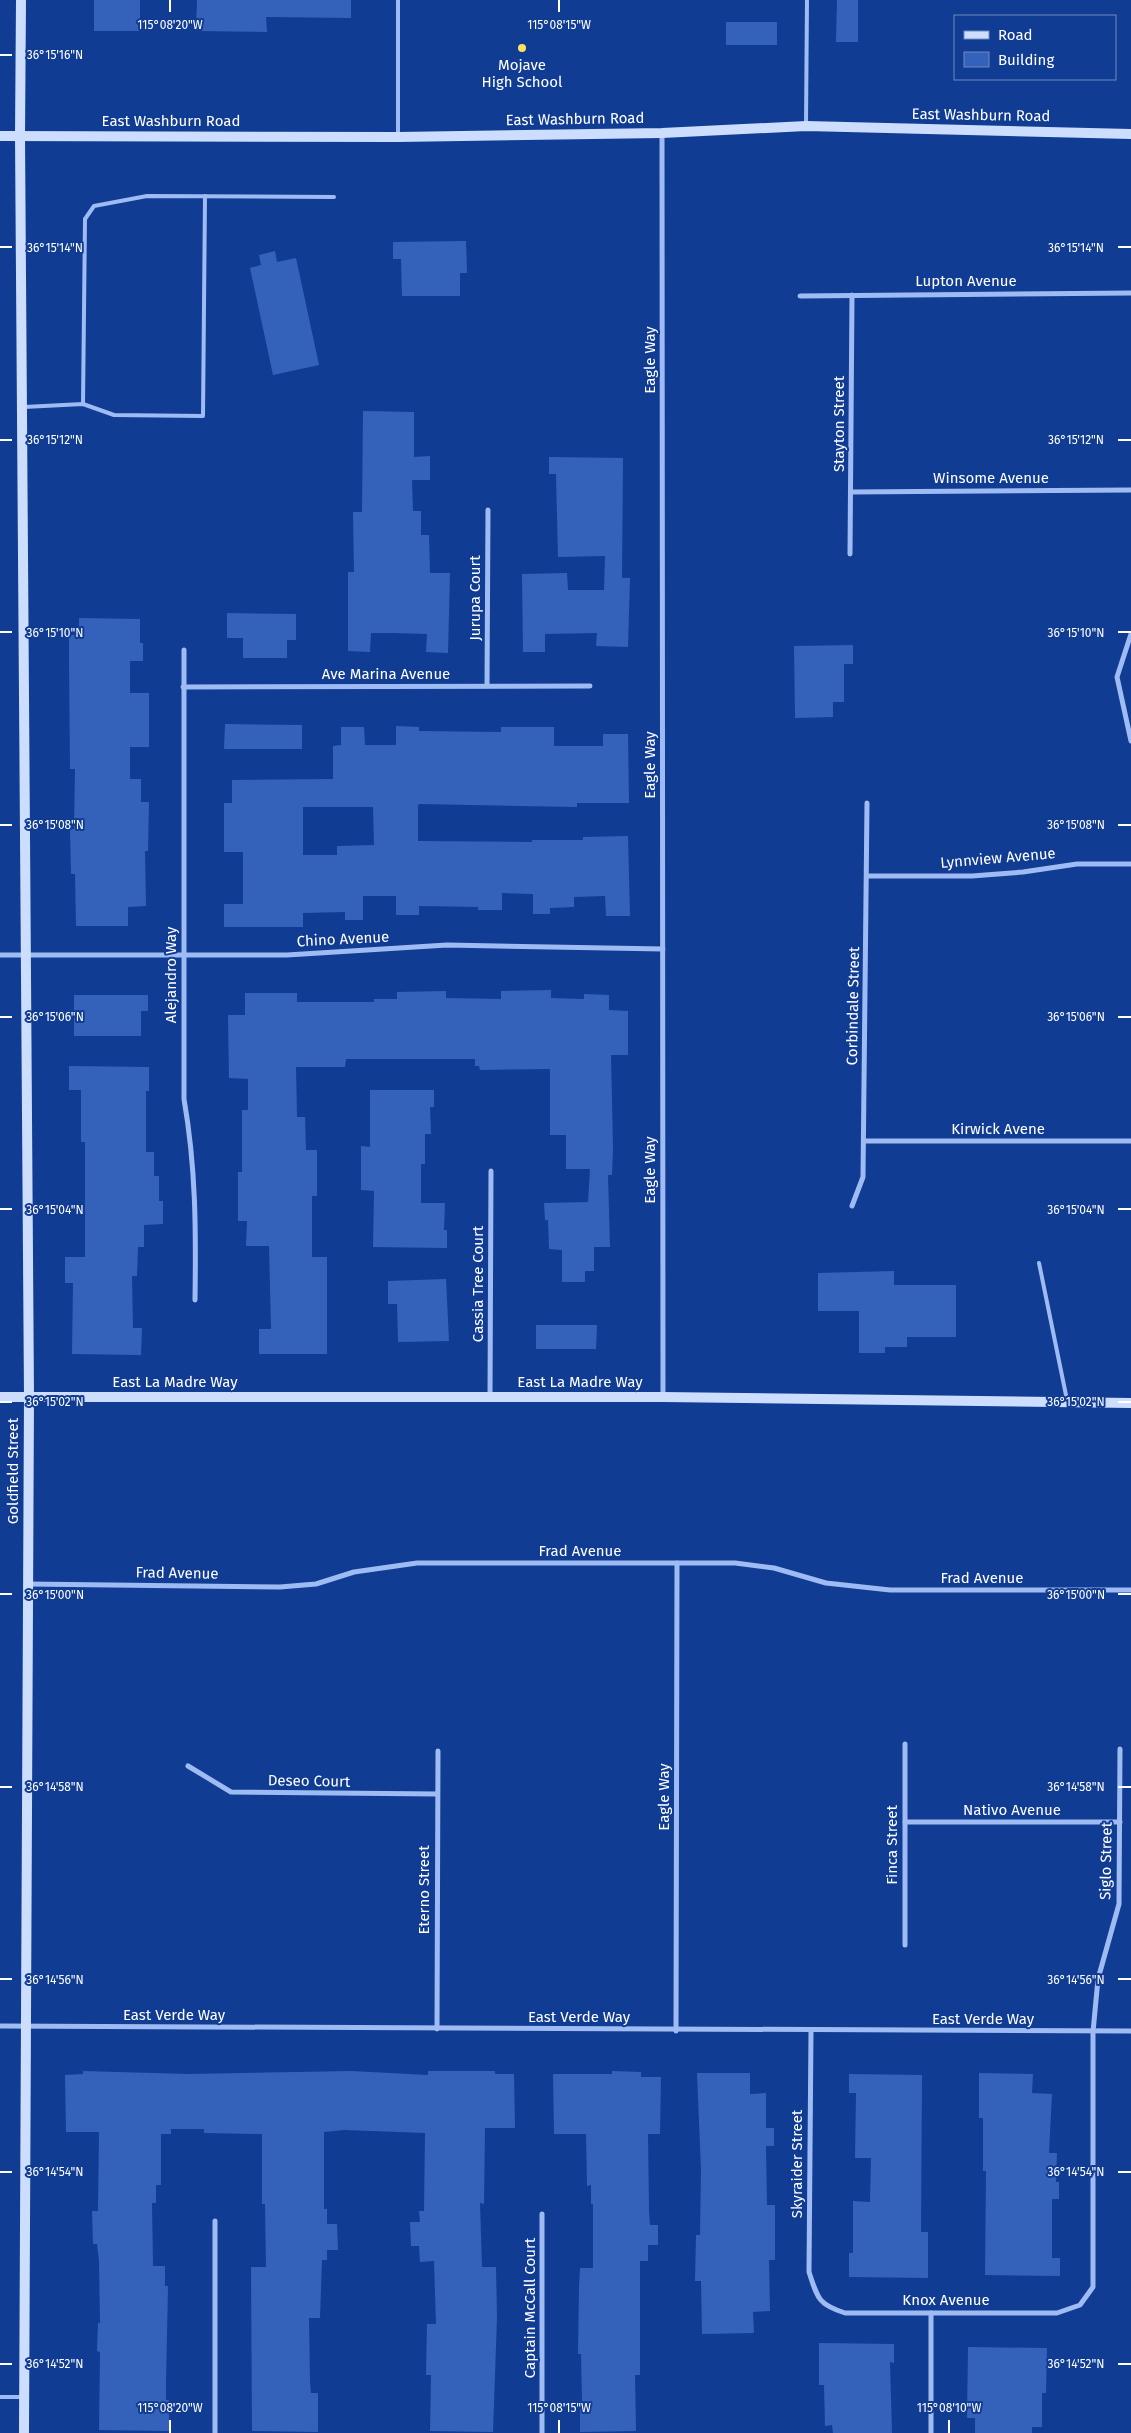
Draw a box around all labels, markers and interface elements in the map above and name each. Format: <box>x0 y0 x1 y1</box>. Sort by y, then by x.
legend <box>954 15 1116 80</box>
text: 115°08'20"W <box>137 18 203 32</box>
text: 115°08'15"W <box>527 18 591 32</box>
text: Road <box>998 26 1033 44</box>
marker: Mojave High School <box>516 42 528 54</box>
text: 36°15'16"N <box>27 48 83 62</box>
text: Building <box>998 51 1054 69</box>
place label: Mojave High School <box>481 56 563 91</box>
street label: East Washburn Road <box>911 105 1051 125</box>
street label: East Washburn Road <box>505 109 645 129</box>
street label: East Washburn Road <box>102 112 240 130</box>
text: 36°15'14"N <box>27 241 83 255</box>
text: 36°15'14"N <box>1048 241 1104 255</box>
street label: Lupton Avenue <box>915 272 1017 290</box>
street label: Eagle Way <box>641 326 659 394</box>
street label: Stayton Street <box>830 375 848 472</box>
text: 36°15'12"N <box>27 433 83 447</box>
text: 36°15'12"N <box>1048 433 1104 447</box>
street label: Winsome Avenue <box>933 469 1049 487</box>
street label: Jurupa Court <box>466 555 484 641</box>
text: 36°15'10"N <box>27 626 83 640</box>
text: 36°15'10"N <box>1048 626 1104 640</box>
street label: Ave Marina Avenue <box>322 665 450 683</box>
street label: Eagle Way <box>641 731 659 799</box>
text: 36°15'08"N <box>26 818 84 832</box>
text: 36°15'08"N <box>1047 818 1105 832</box>
street label: Lynnview Avenue <box>940 844 1056 872</box>
street label: Alejandro Way <box>162 926 180 1023</box>
street label: Chino Avenue <box>296 928 390 950</box>
street label: Corbindale Street <box>843 946 863 1066</box>
text: 36°15'06"N <box>26 1010 84 1024</box>
text: 36°15'06"N <box>1047 1010 1105 1024</box>
street label: Kirwick Avene <box>951 1120 1045 1138</box>
street label: Eagle Way <box>641 1136 659 1204</box>
text: 36°15'04"N <box>26 1203 84 1217</box>
text: 36°15'04"N <box>1047 1203 1105 1217</box>
street label: Cassia Tree Court <box>469 1225 487 1342</box>
street label: East La Madre Way <box>112 1373 238 1391</box>
street label: East La Madre Way <box>517 1373 643 1391</box>
text: 36°15'02"N <box>26 1395 84 1409</box>
text: 36°15'02"N <box>1047 1395 1105 1409</box>
street label: Goldfield Street <box>4 1417 22 1524</box>
street label: Frad Avenue <box>539 1542 622 1560</box>
street label: Frad Avenue <box>135 1563 219 1583</box>
street label: Frad Avenue <box>941 1569 1024 1587</box>
text: 36°15'00"N <box>26 1588 84 1602</box>
text: 36°15'00"N <box>1047 1588 1105 1602</box>
street label: Eagle Way <box>655 1763 673 1831</box>
street label: Deseo Court <box>268 1771 351 1791</box>
text: 36°14'58"N <box>26 1780 84 1794</box>
text: 36°14'58"N <box>1047 1780 1105 1794</box>
street label: Nativo Avenue <box>963 1801 1061 1819</box>
street label: Finca Street <box>883 1805 901 1885</box>
street label: Siglo Street <box>1096 1821 1116 1900</box>
street label: Eterno Street <box>415 1845 433 1935</box>
text: 36°14'56"N <box>26 1973 84 1987</box>
text: 36°14'56"N <box>1047 1973 1105 1987</box>
street label: East Verde Way <box>123 2006 226 2024</box>
street label: East Verde Way <box>528 2008 631 2026</box>
street label: East Verde Way <box>932 2010 1035 2028</box>
street label: Skyraider Street <box>788 2109 806 2218</box>
text: 36°14'54"N <box>27 2165 83 2179</box>
text: 36°14'54"N <box>1048 2165 1104 2179</box>
street label: Captain McCall Court <box>521 2237 539 2378</box>
street label: Knox Avenue <box>902 2291 990 2309</box>
text: 36°14'52"N <box>27 2357 83 2371</box>
text: 36°14'52"N <box>1048 2357 1104 2371</box>
text: 115°08'20"W <box>137 2401 203 2415</box>
text: 115°08'15"W <box>527 2401 591 2415</box>
text: 115°08'10"W <box>917 2401 981 2415</box>

